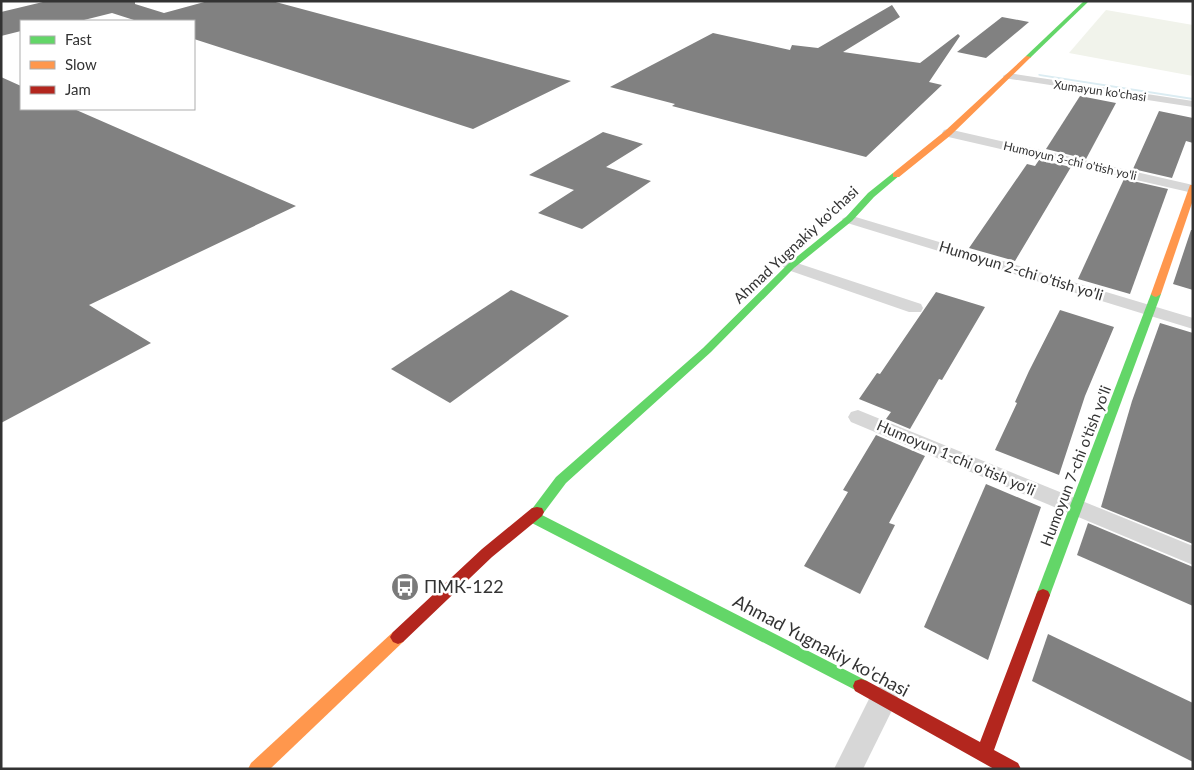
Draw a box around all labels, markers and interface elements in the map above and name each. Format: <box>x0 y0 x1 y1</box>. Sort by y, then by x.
legend <box>20 20 195 110</box>
text: Fast <box>65 30 92 48</box>
text: Slow <box>65 55 97 73</box>
street label: Xumayun ko'chasi <box>1053 77 1147 104</box>
text: Jam <box>65 80 91 98</box>
street label: Humoyun 3-chi o'tish yo'li <box>1002 138 1138 183</box>
street label: Ahmad Yugnakiy ko'chasi <box>729 182 861 307</box>
street label: Humoyun 2-chi o'tish yo'li <box>937 237 1105 304</box>
street label: Humoyun 7-chi o'tish yo'li <box>1036 383 1114 548</box>
street label: Humoyun 1-chi o'tish yo'li <box>874 415 1038 499</box>
bus stop icon: ПМК-122 <box>390 572 420 602</box>
place label: ПМК-122 <box>424 575 504 597</box>
street label: Ahmad Yugnakiy ko'chasi <box>730 589 913 701</box>

